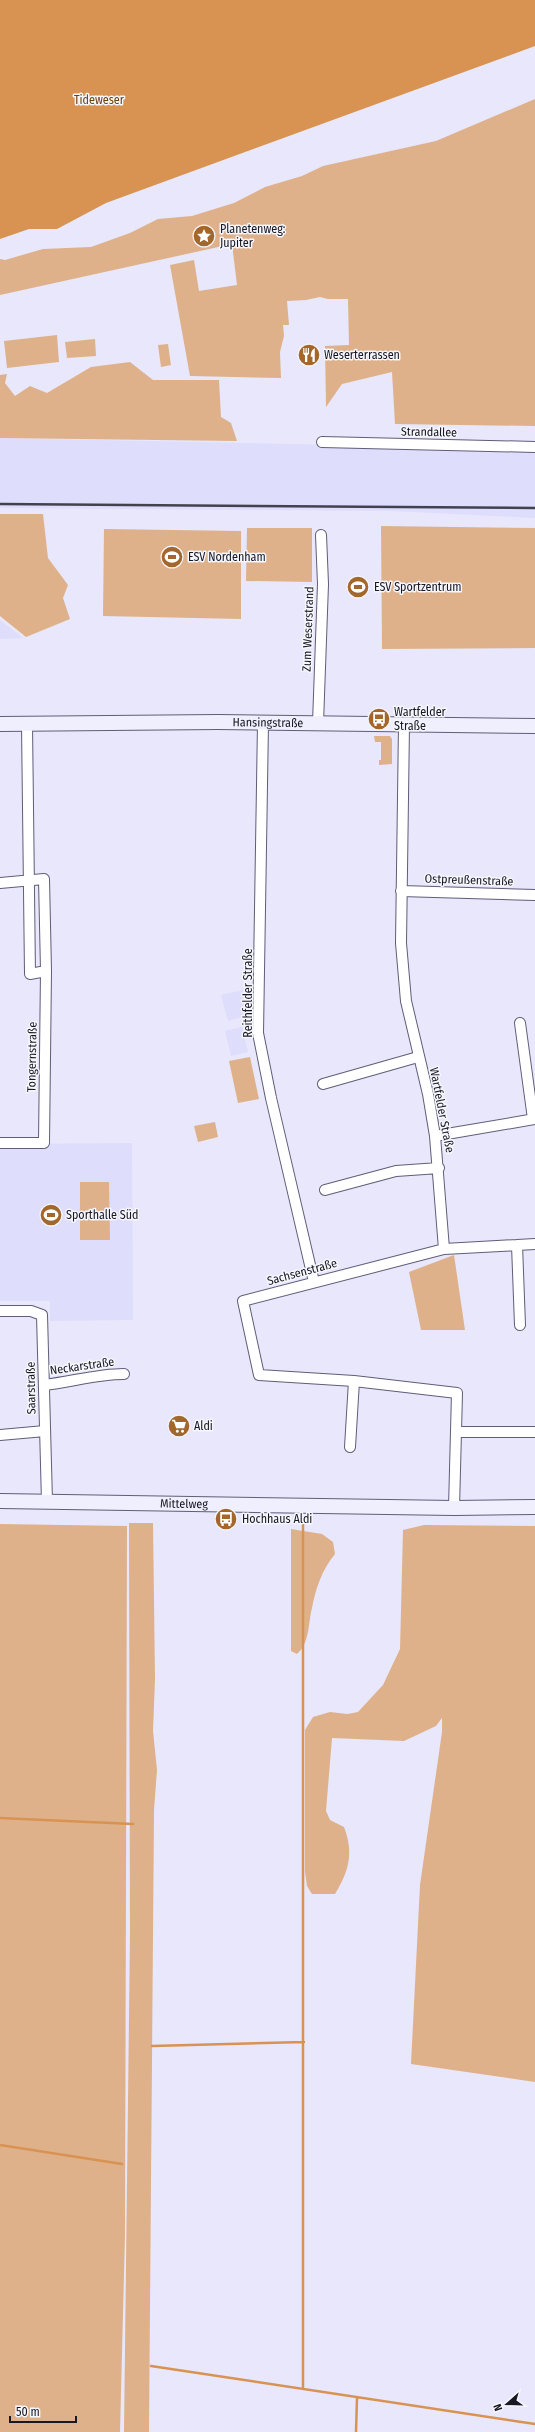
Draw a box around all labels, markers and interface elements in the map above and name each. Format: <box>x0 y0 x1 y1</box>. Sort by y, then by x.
park label: Tideweser <box>74 93 125 107</box>
place label: Planetenweg: Jupiter <box>220 222 286 250</box>
place icon: Planetenweg: Jupiter <box>191 223 217 249</box>
restaurant icon: Weserterrassen <box>296 342 322 368</box>
place label: Weserterrassen <box>324 348 400 362</box>
street label: Strandallee <box>401 425 457 439</box>
sports icon: ESV Nordenham <box>159 544 185 570</box>
place label: ESV Nordenham <box>188 550 266 564</box>
sports icon: ESV Sportzentrum <box>345 574 371 600</box>
place label: ESV Sportzentrum <box>374 580 461 594</box>
street label: Zum Weserstrand <box>300 586 316 672</box>
place label: Wartfelder Straße <box>394 705 447 733</box>
bus stop icon: Wartfelder Straße <box>366 706 392 732</box>
street label: Hansingstraße <box>233 715 303 730</box>
street label: Ostpreußenstraße <box>424 871 514 889</box>
street label: Reithfelder Straße <box>241 948 255 1038</box>
street label: Tongernstraße <box>24 1022 40 1092</box>
street label: Wartfelder Straße <box>427 1066 457 1154</box>
sports icon: Sporthalle Süd <box>38 1202 64 1228</box>
place label: Sporthalle Süd <box>66 1208 139 1222</box>
street label: Sachsenstraße <box>266 1256 339 1288</box>
street label: Neckarstraße <box>49 1355 115 1377</box>
street label: Saarstraße <box>24 1361 38 1415</box>
supermarket icon: Aldi <box>166 1413 192 1439</box>
place label: Aldi <box>194 1419 213 1433</box>
street label: Mittelweg <box>160 1496 208 1511</box>
bus stop icon: Hochhaus Aldi <box>213 1506 239 1532</box>
place label: Hochhaus Aldi <box>242 1512 312 1526</box>
north arrow <box>487 2384 527 2424</box>
scale bar <box>10 2398 76 2424</box>
text: N <box>491 2402 505 2413</box>
text: 50 m <box>16 2405 40 2419</box>

